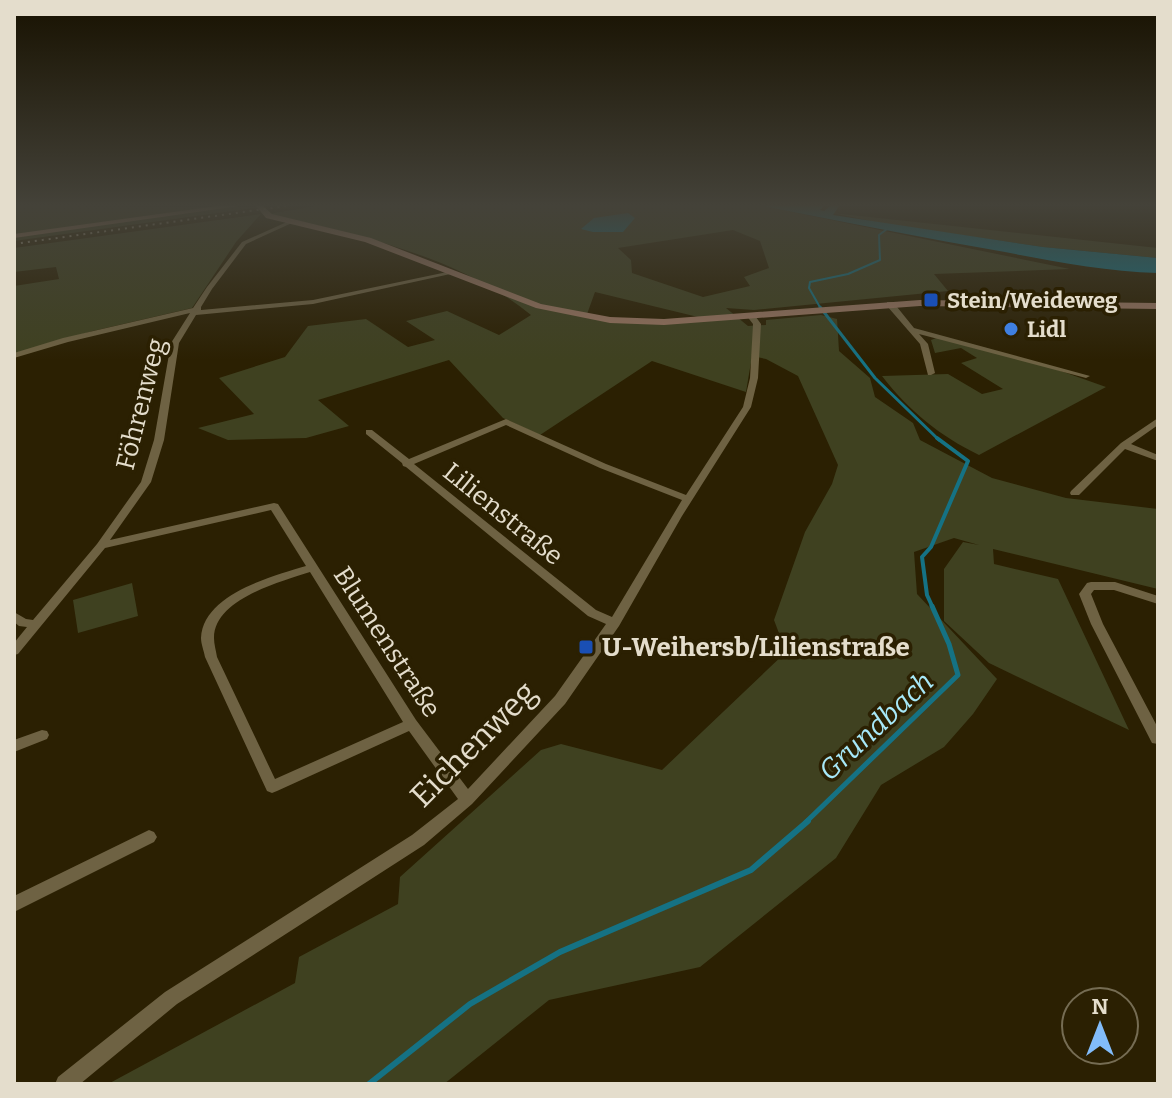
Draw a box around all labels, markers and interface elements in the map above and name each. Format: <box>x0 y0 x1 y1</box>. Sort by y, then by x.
place label: Stein/Weideweg <box>947 287 1118 314</box>
marker: Stein/Weideweg <box>922 291 940 309</box>
place label: Lidl <box>1027 316 1066 343</box>
marker: Lidl <box>1002 320 1020 338</box>
street label: Föhrenweg <box>110 335 172 473</box>
street label: Lilienstraße <box>437 456 569 572</box>
street label: Blumenstraße <box>327 561 447 723</box>
place label: U-Weihersb/Lilienstraße <box>602 632 910 663</box>
marker: U-Weihersb/Lilienstraße <box>577 638 595 656</box>
water label: Grundbach <box>812 665 940 787</box>
street label: Eichenweg <box>402 673 544 815</box>
north arrow <box>1060 986 1140 1066</box>
text: N <box>1092 993 1109 1020</box>

